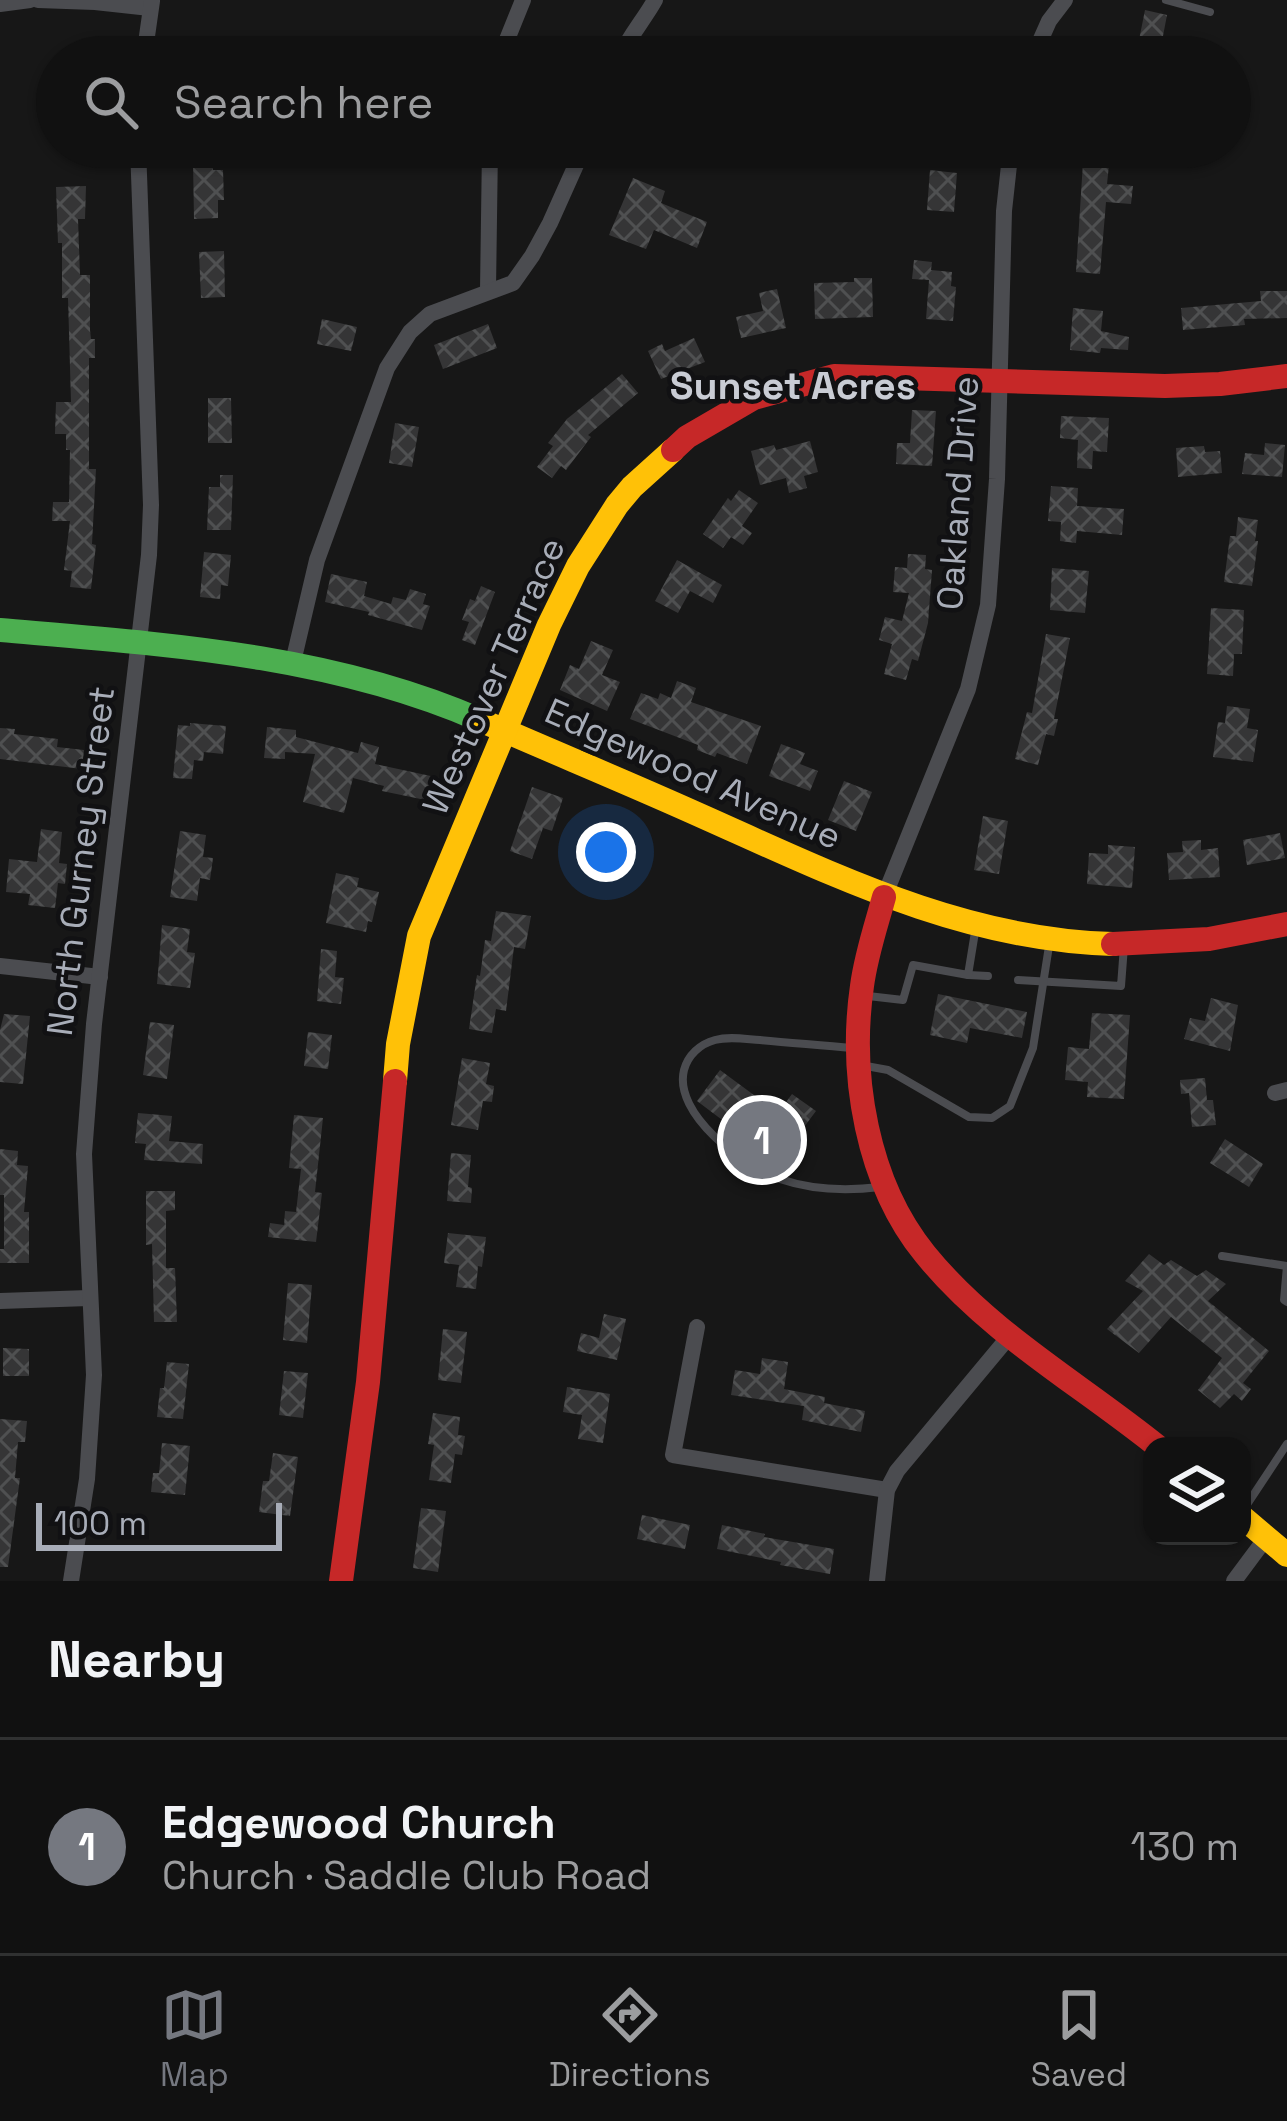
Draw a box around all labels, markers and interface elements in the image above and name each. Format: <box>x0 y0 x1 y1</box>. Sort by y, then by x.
search box <box>36 36 1251 168</box>
icon: search <box>78 69 144 135</box>
text: Search here <box>174 74 433 131</box>
district label: Sunset Acres <box>670 361 916 410</box>
street label: Oakland Drive <box>927 374 989 612</box>
street label: Westover Terrace <box>412 530 576 822</box>
street label: North Gurney Street <box>37 684 125 1038</box>
street label: Edgewood Avenue <box>538 688 848 860</box>
your location <box>576 822 636 882</box>
pin: 1 <box>723 1095 801 1185</box>
map controls <box>1143 1437 1251 1545</box>
button: layers <box>1143 1437 1251 1545</box>
scale bar <box>36 1497 282 1550</box>
text: 100 m <box>54 1503 147 1545</box>
text: Nearby <box>48 1627 225 1692</box>
text: Edgewood Church <box>162 1794 556 1851</box>
text: 1 <box>78 1822 96 1871</box>
text: 130 m <box>1131 1822 1239 1871</box>
text: Church · Saddle Club Road <box>162 1851 651 1900</box>
tab: Map <box>160 1982 229 2096</box>
tab: Directions <box>549 1982 711 2096</box>
tab: Saved <box>1031 1982 1127 2096</box>

